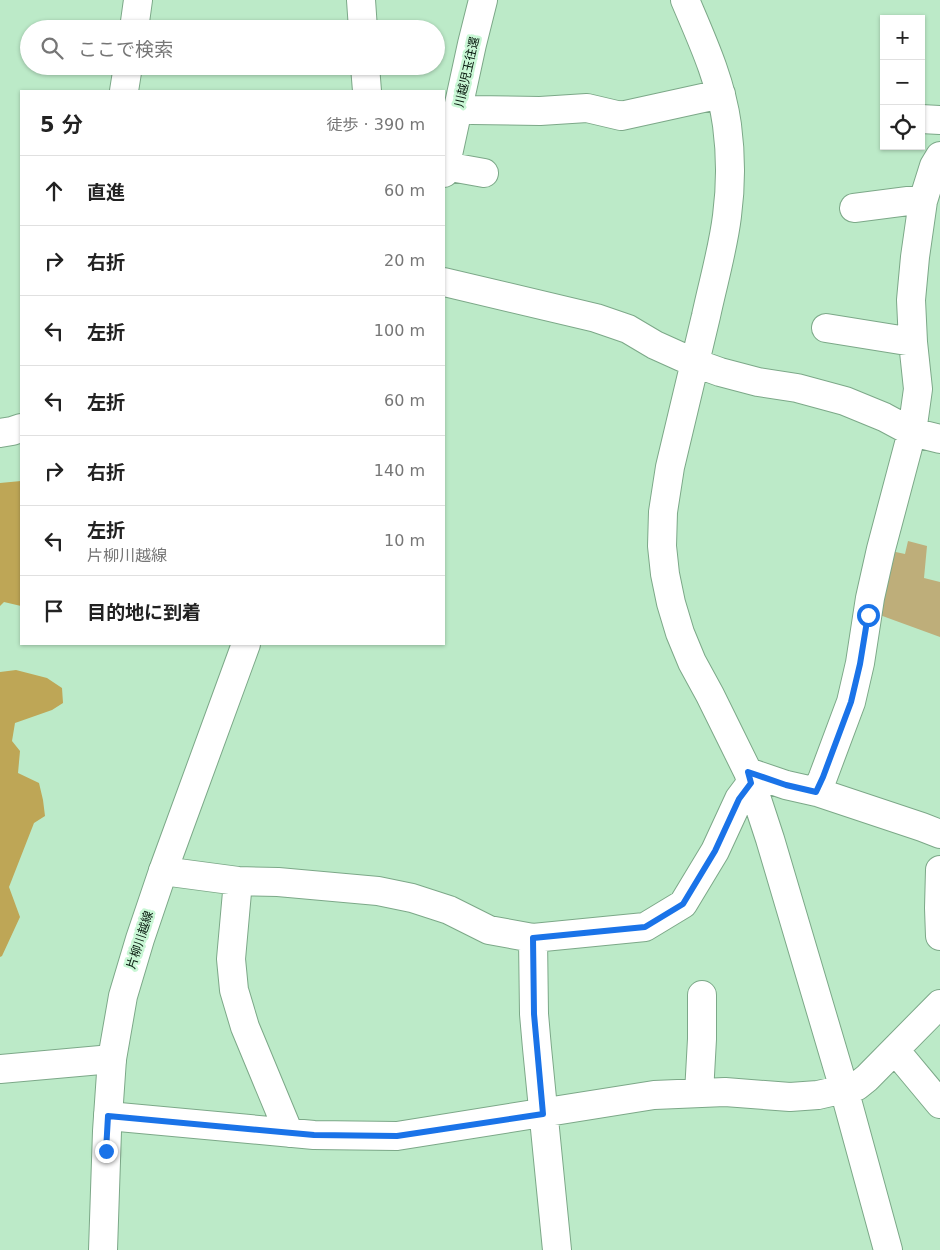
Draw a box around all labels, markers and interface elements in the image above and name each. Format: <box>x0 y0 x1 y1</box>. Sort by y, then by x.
map controls <box>880 15 925 150</box>
button: + <box>880 15 925 60</box>
search box <box>20 20 445 75</box>
icon: search <box>38 34 66 62</box>
street label: 川越児玉往還 <box>452 35 482 109</box>
text: ここで検索 <box>78 38 173 60</box>
button: − <box>880 60 925 105</box>
button: locate <box>880 105 925 150</box>
text: 5 分 <box>40 113 83 137</box>
text: 徒歩 · 390 m <box>327 115 425 134</box>
icon: ahead <box>40 177 68 205</box>
text: 直進 <box>87 181 125 203</box>
text: 60 m <box>384 181 425 200</box>
icon: right <box>40 247 68 275</box>
text: 右折 <box>87 251 125 273</box>
text: 20 m <box>384 251 425 270</box>
icon: left <box>40 317 68 345</box>
text: 左折 <box>87 321 125 343</box>
text: 100 m <box>374 321 425 340</box>
icon: left <box>40 387 68 415</box>
text: 左折 <box>87 391 125 413</box>
text: 60 m <box>384 391 425 410</box>
icon: right <box>40 457 68 485</box>
text: 右折 <box>87 461 125 483</box>
text: 140 m <box>374 461 425 480</box>
text: 左折 <box>87 519 125 541</box>
icon: left <box>40 527 68 555</box>
text: 10 m <box>384 531 425 550</box>
text: 片柳川越線 <box>87 546 167 565</box>
icon: arrive <box>40 597 68 625</box>
text: 目的地に到着 <box>87 601 201 623</box>
route start <box>857 604 880 627</box>
street label: 片柳川越線 <box>124 909 156 971</box>
route end <box>95 1140 118 1163</box>

